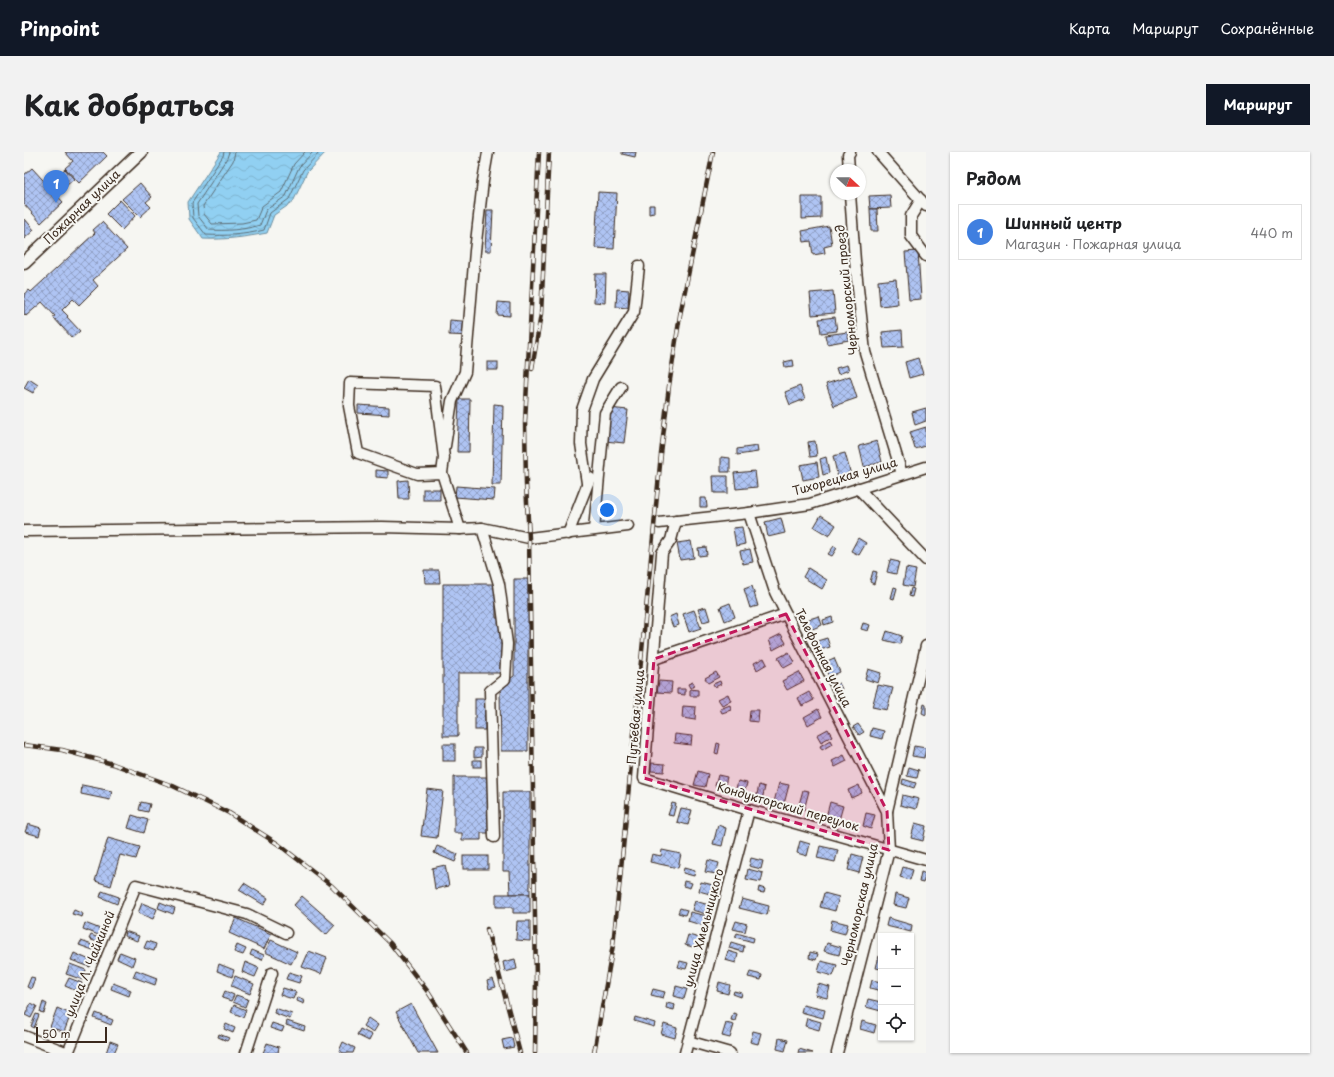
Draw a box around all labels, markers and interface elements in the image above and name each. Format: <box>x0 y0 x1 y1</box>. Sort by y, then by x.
text: Pinpoint <box>20 14 100 42</box>
text: Карта <box>1069 18 1110 39</box>
text: Маршрут <box>1132 18 1198 39</box>
text: Сохранённые <box>1220 18 1314 39</box>
text: Как добраться <box>24 83 235 126</box>
button: Маршрут <box>1206 84 1310 125</box>
north arrow <box>830 164 866 200</box>
street label: Пожарная улица <box>39 165 124 248</box>
text: Рядом <box>966 165 1021 191</box>
pin: 1 <box>43 170 69 203</box>
text: Шинный центр <box>1005 211 1122 234</box>
text: 1 <box>977 223 983 242</box>
text: 440 m <box>1250 223 1293 242</box>
street label: Черноморский проезд <box>830 224 862 356</box>
text: Магазин · Пожарная улица <box>1005 234 1181 253</box>
street label: Тихорецкая улица <box>790 452 900 500</box>
your location <box>597 500 617 520</box>
street label: Телефонная улица <box>791 605 857 710</box>
street label: Путьевая улица <box>622 668 648 765</box>
street label: Кондукторский переулок <box>715 777 862 835</box>
street label: Черноморская улица <box>836 841 882 968</box>
street label: улица Хмельницкого <box>679 866 728 989</box>
street label: улица Л. Чайкиной <box>59 908 119 1020</box>
map controls <box>878 933 914 1041</box>
button: + <box>878 933 914 969</box>
button: − <box>878 969 914 1005</box>
button: locate <box>878 1005 914 1041</box>
scale bar <box>36 1025 107 1044</box>
text: 50 m <box>42 1025 71 1042</box>

